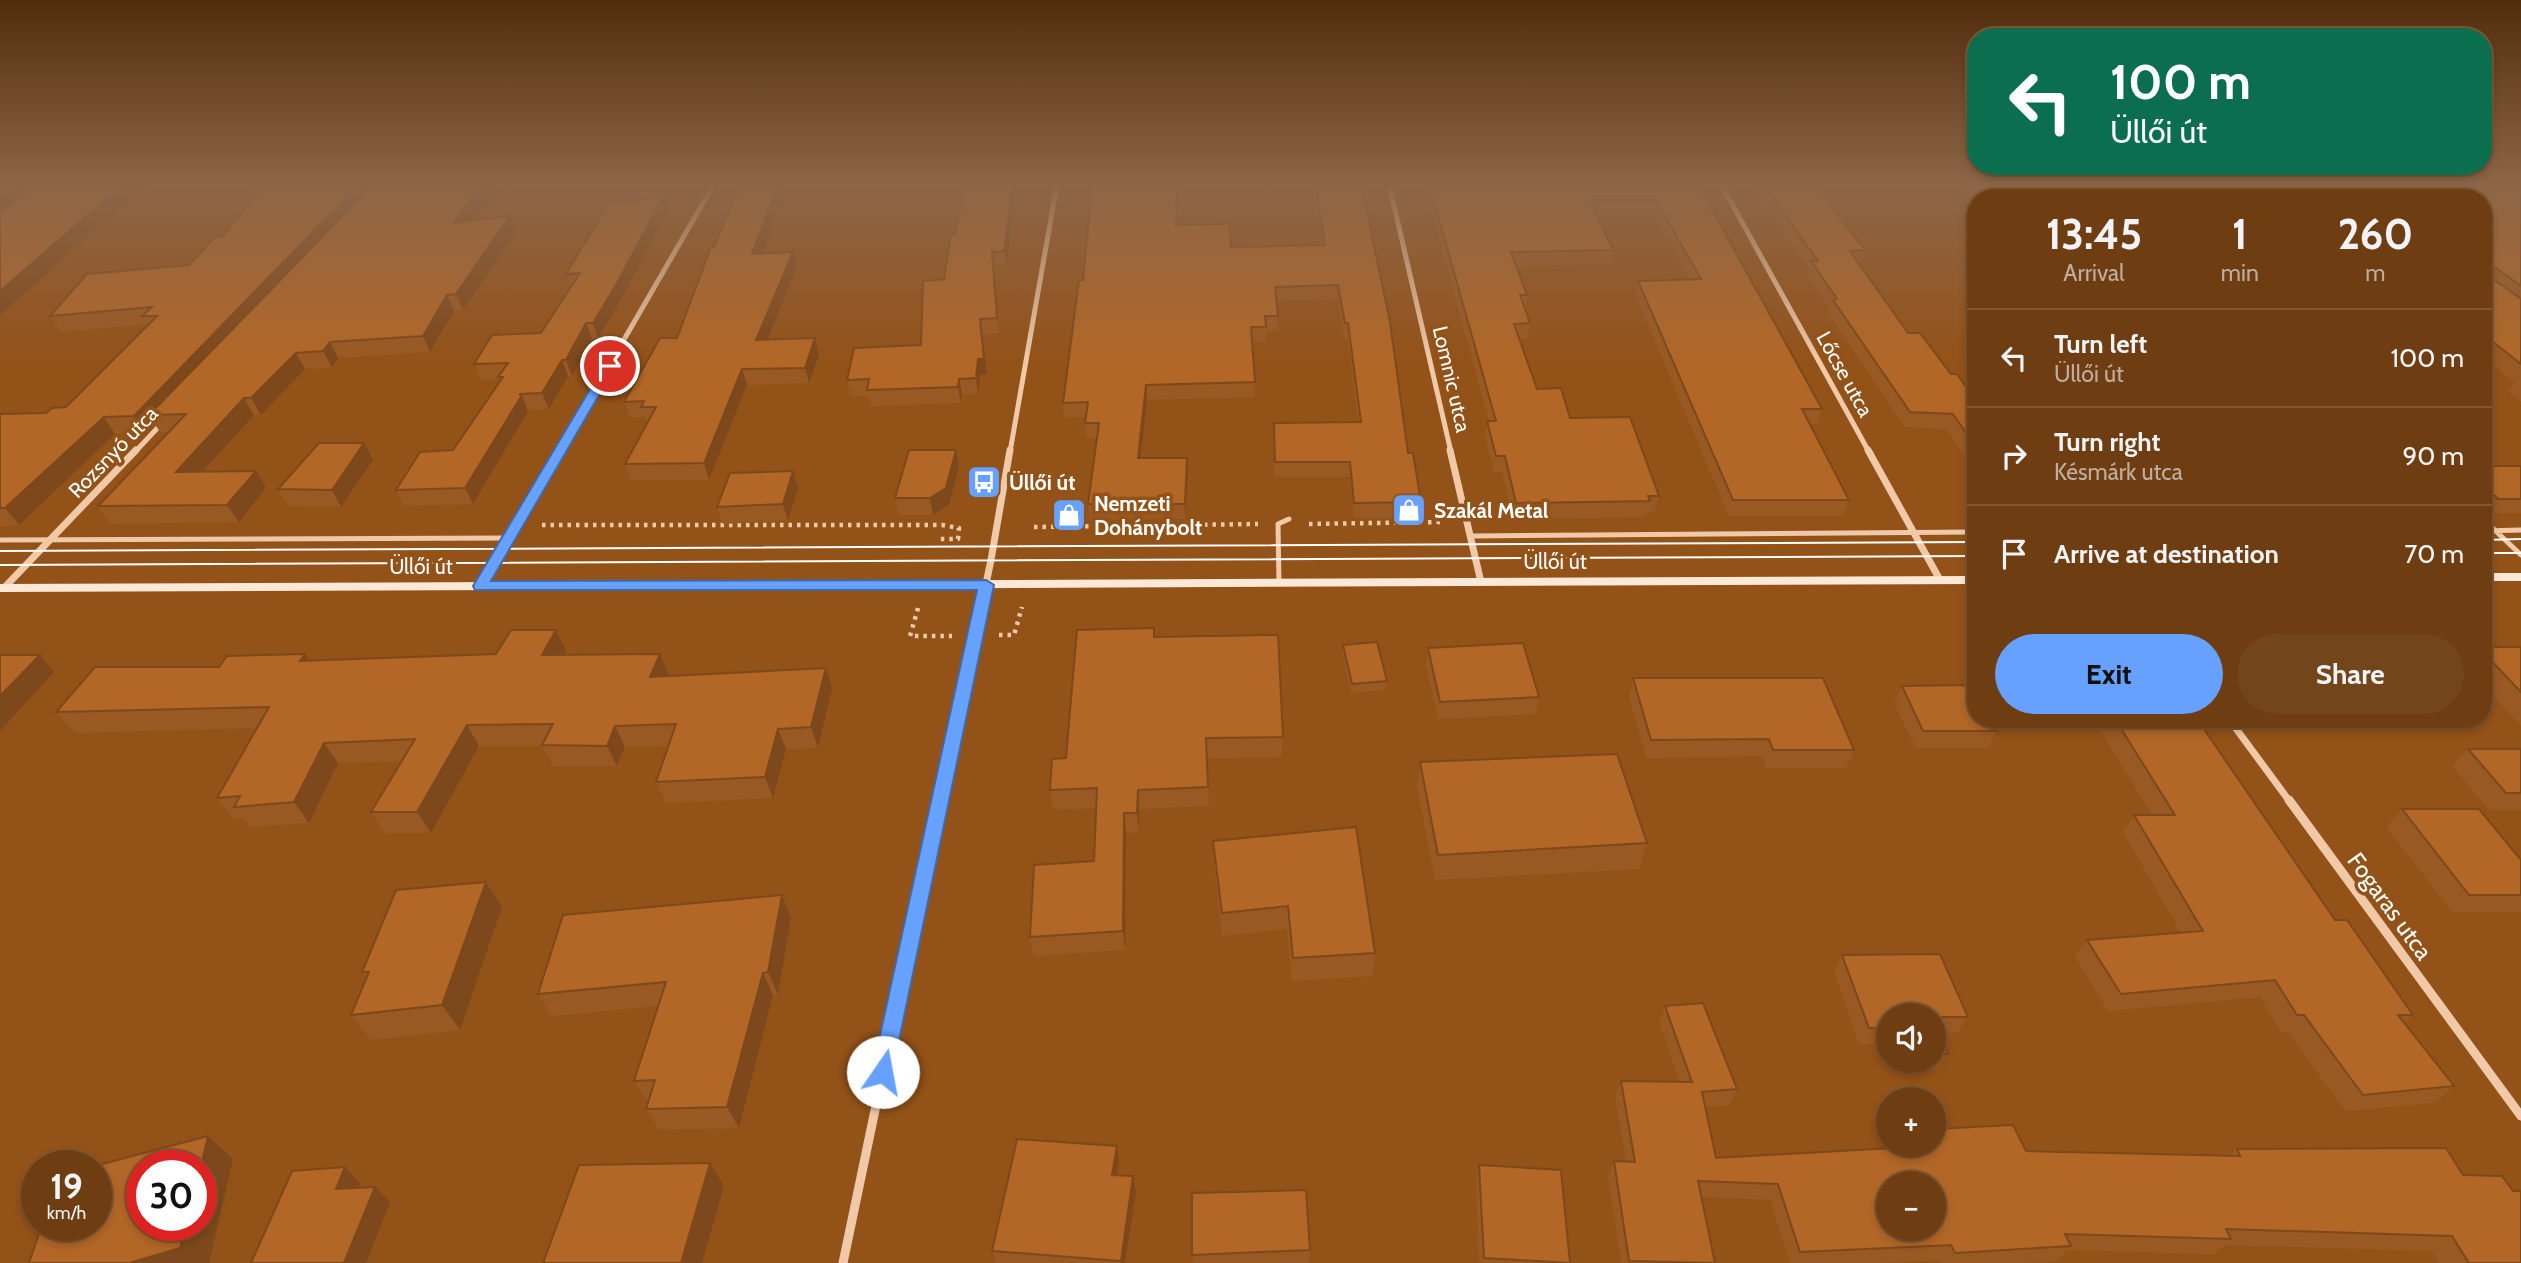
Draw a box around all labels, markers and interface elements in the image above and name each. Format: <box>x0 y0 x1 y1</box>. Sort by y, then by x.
text: 100 m <box>2110 52 2251 111</box>
icon: left <box>1995 56 2086 147</box>
text: Üllői út <box>2110 112 2207 151</box>
text: 13:45 <box>2046 208 2142 260</box>
text: 1 <box>2232 208 2248 260</box>
text: 260 <box>2338 208 2413 260</box>
text: Arrival <box>2063 259 2125 287</box>
text: min <box>2221 259 2259 287</box>
text: m <box>2365 259 2385 287</box>
street label: Lomnic utca <box>1428 323 1476 435</box>
street label: Lőcse utca <box>1811 327 1879 421</box>
text: Turn left <box>2054 328 2147 360</box>
pin <box>580 336 640 396</box>
icon: left <box>1995 339 2033 377</box>
text: 100 m <box>2391 342 2464 374</box>
icon: arrive <box>591 347 629 385</box>
text: Üllői út <box>2054 360 2124 388</box>
street label: Rozsnyó utca <box>63 401 163 503</box>
text: Turn right <box>2054 426 2160 458</box>
icon: right <box>1995 437 2033 475</box>
text: 90 m <box>2402 440 2464 472</box>
text: Késmárk utca <box>2054 458 2183 486</box>
bus stop icon: Üllői út <box>965 463 1003 501</box>
place label: Üllői út <box>1009 470 1075 495</box>
place label: Nemzeti Dohánybolt <box>1094 491 1202 540</box>
shop icon: Szakál Metal <box>1390 491 1428 529</box>
shop icon: Nemzeti Dohánybolt <box>1050 496 1088 534</box>
place label: Szakál Metal <box>1434 498 1549 523</box>
icon: arrive <box>1995 535 2033 573</box>
text: Arrive at destination <box>2054 538 2279 570</box>
text: 70 m <box>2404 538 2464 570</box>
street label: Üllői út <box>1523 549 1587 574</box>
street label: Üllői út <box>389 554 453 579</box>
button: Exit <box>1995 634 2223 714</box>
button: Share <box>2237 634 2464 714</box>
street label: Fogaras utca <box>2341 847 2439 966</box>
map controls <box>1876 1003 1946 1241</box>
button: sound <box>1876 1003 1946 1073</box>
position arrow <box>846 1035 920 1109</box>
button: + <box>1876 1087 1946 1157</box>
speed limit sign: 30 <box>126 1150 217 1241</box>
text: 19 <box>50 1165 83 1208</box>
button: − <box>1876 1171 1946 1241</box>
text: km/h <box>47 1202 86 1224</box>

